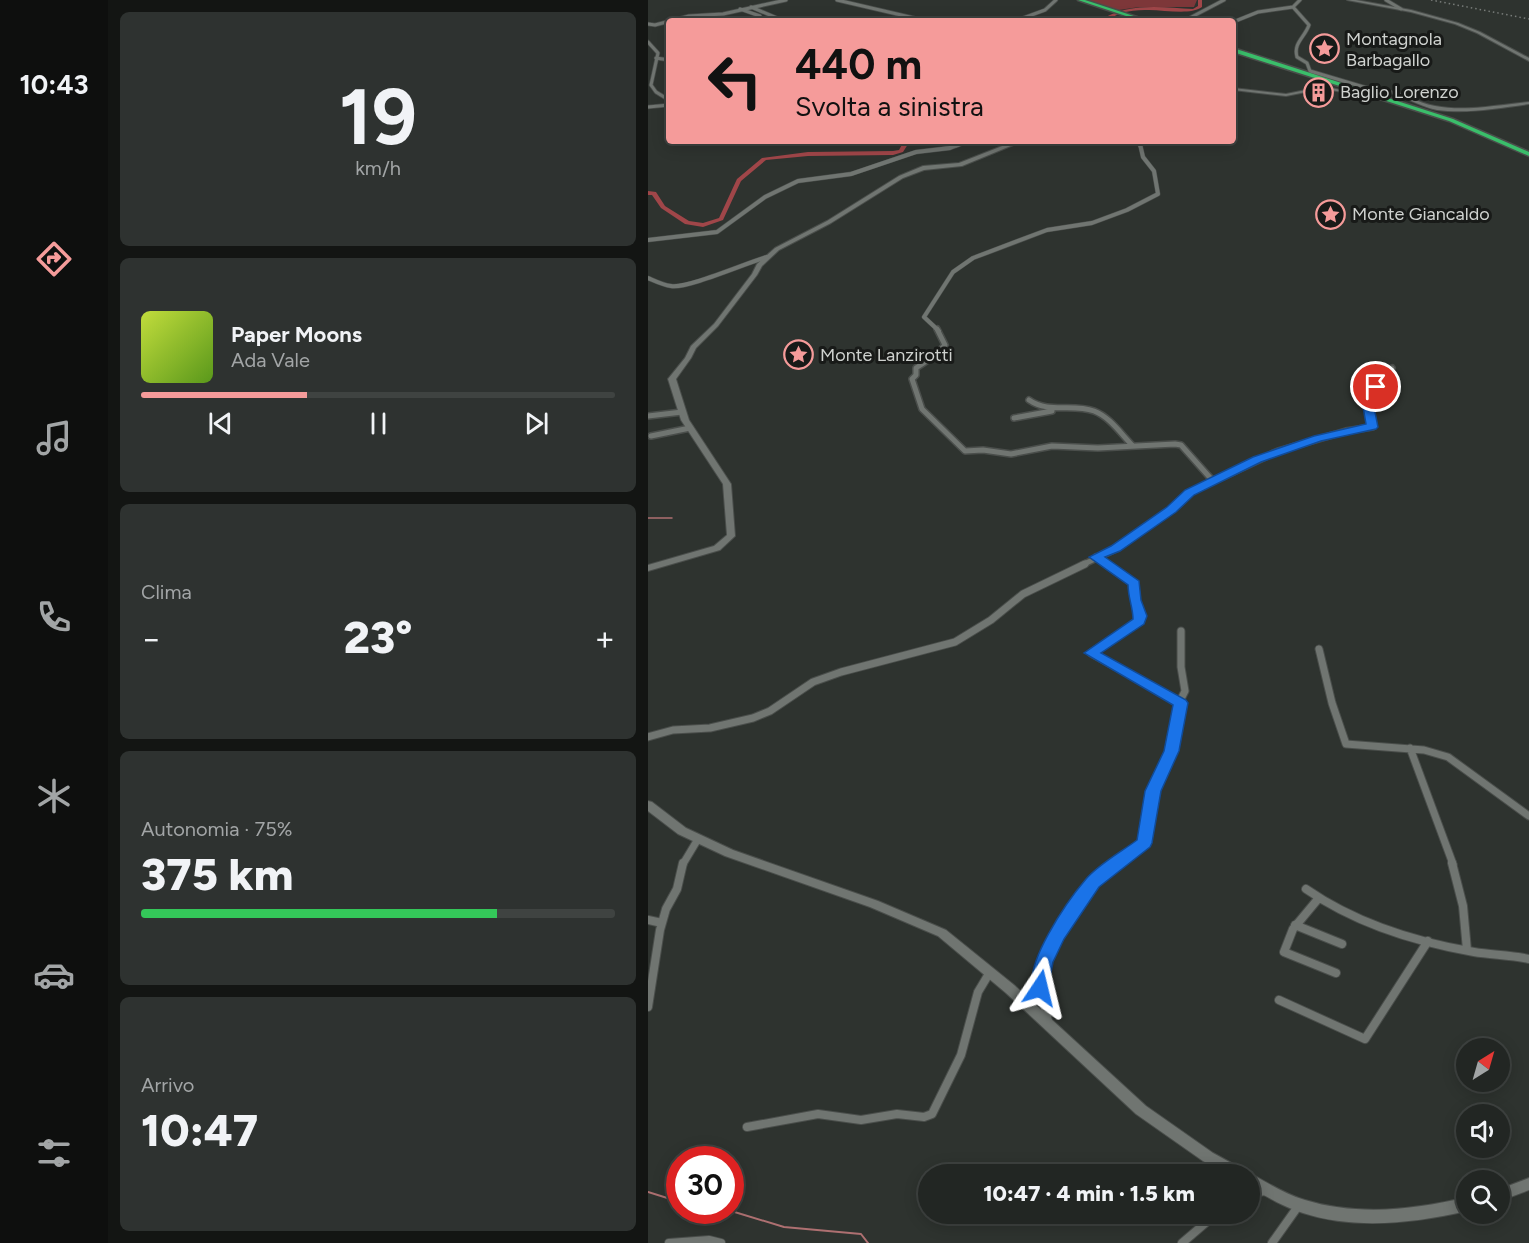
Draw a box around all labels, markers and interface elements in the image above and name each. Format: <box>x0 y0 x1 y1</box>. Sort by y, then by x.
place label: Montagnola Barbagallo <box>1346 28 1442 71</box>
place icon: Montagnola Barbagallo <box>1309 33 1341 65</box>
text: 440 m <box>795 39 922 90</box>
icon: left <box>696 42 774 120</box>
text: 10:43 <box>19 68 89 101</box>
text: 19 <box>339 70 417 164</box>
building icon: Baglio Lorenzo <box>1303 76 1335 108</box>
place label: Baglio Lorenzo <box>1340 81 1459 103</box>
text: Svolta a sinistra <box>795 90 984 123</box>
text: km/h <box>355 156 401 180</box>
place icon: Monte Giancaldo <box>1315 198 1347 230</box>
place label: Monte Giancaldo <box>1352 203 1490 225</box>
icon: directions <box>33 238 75 280</box>
text: Paper Moons <box>231 321 362 348</box>
place icon: Monte Lanzirotti <box>783 339 815 371</box>
place label: Monte Lanzirotti <box>820 344 953 366</box>
text: Ada Vale <box>231 348 310 372</box>
pin <box>1350 361 1401 412</box>
icon: arrive <box>1359 370 1392 403</box>
icon: previous <box>204 407 237 440</box>
icon: pause <box>362 407 395 440</box>
icon: next <box>520 407 553 440</box>
icon: music <box>33 417 75 459</box>
text: Clima <box>141 580 192 604</box>
icon: phone <box>33 596 75 638</box>
text: 23° <box>344 610 412 664</box>
text: − <box>141 619 162 658</box>
text: + <box>594 619 615 658</box>
icon: climate <box>33 775 75 817</box>
text: Autonomia · 75% <box>141 817 292 841</box>
text: 375 km <box>141 847 293 901</box>
icon: car <box>33 954 75 996</box>
position arrow <box>1008 956 1072 1020</box>
north arrow <box>1456 1038 1510 1092</box>
map controls <box>1456 1038 1510 1224</box>
text: Arrivo <box>141 1073 194 1097</box>
text: 10:47 <box>141 1103 258 1157</box>
button: sound <box>1456 1104 1510 1158</box>
icon: filters <box>33 1132 75 1174</box>
speed limit sign: 30 <box>666 1146 744 1224</box>
button: search <box>1456 1170 1510 1224</box>
text: 10:47 · 4 min · 1.5 km <box>983 1180 1195 1207</box>

